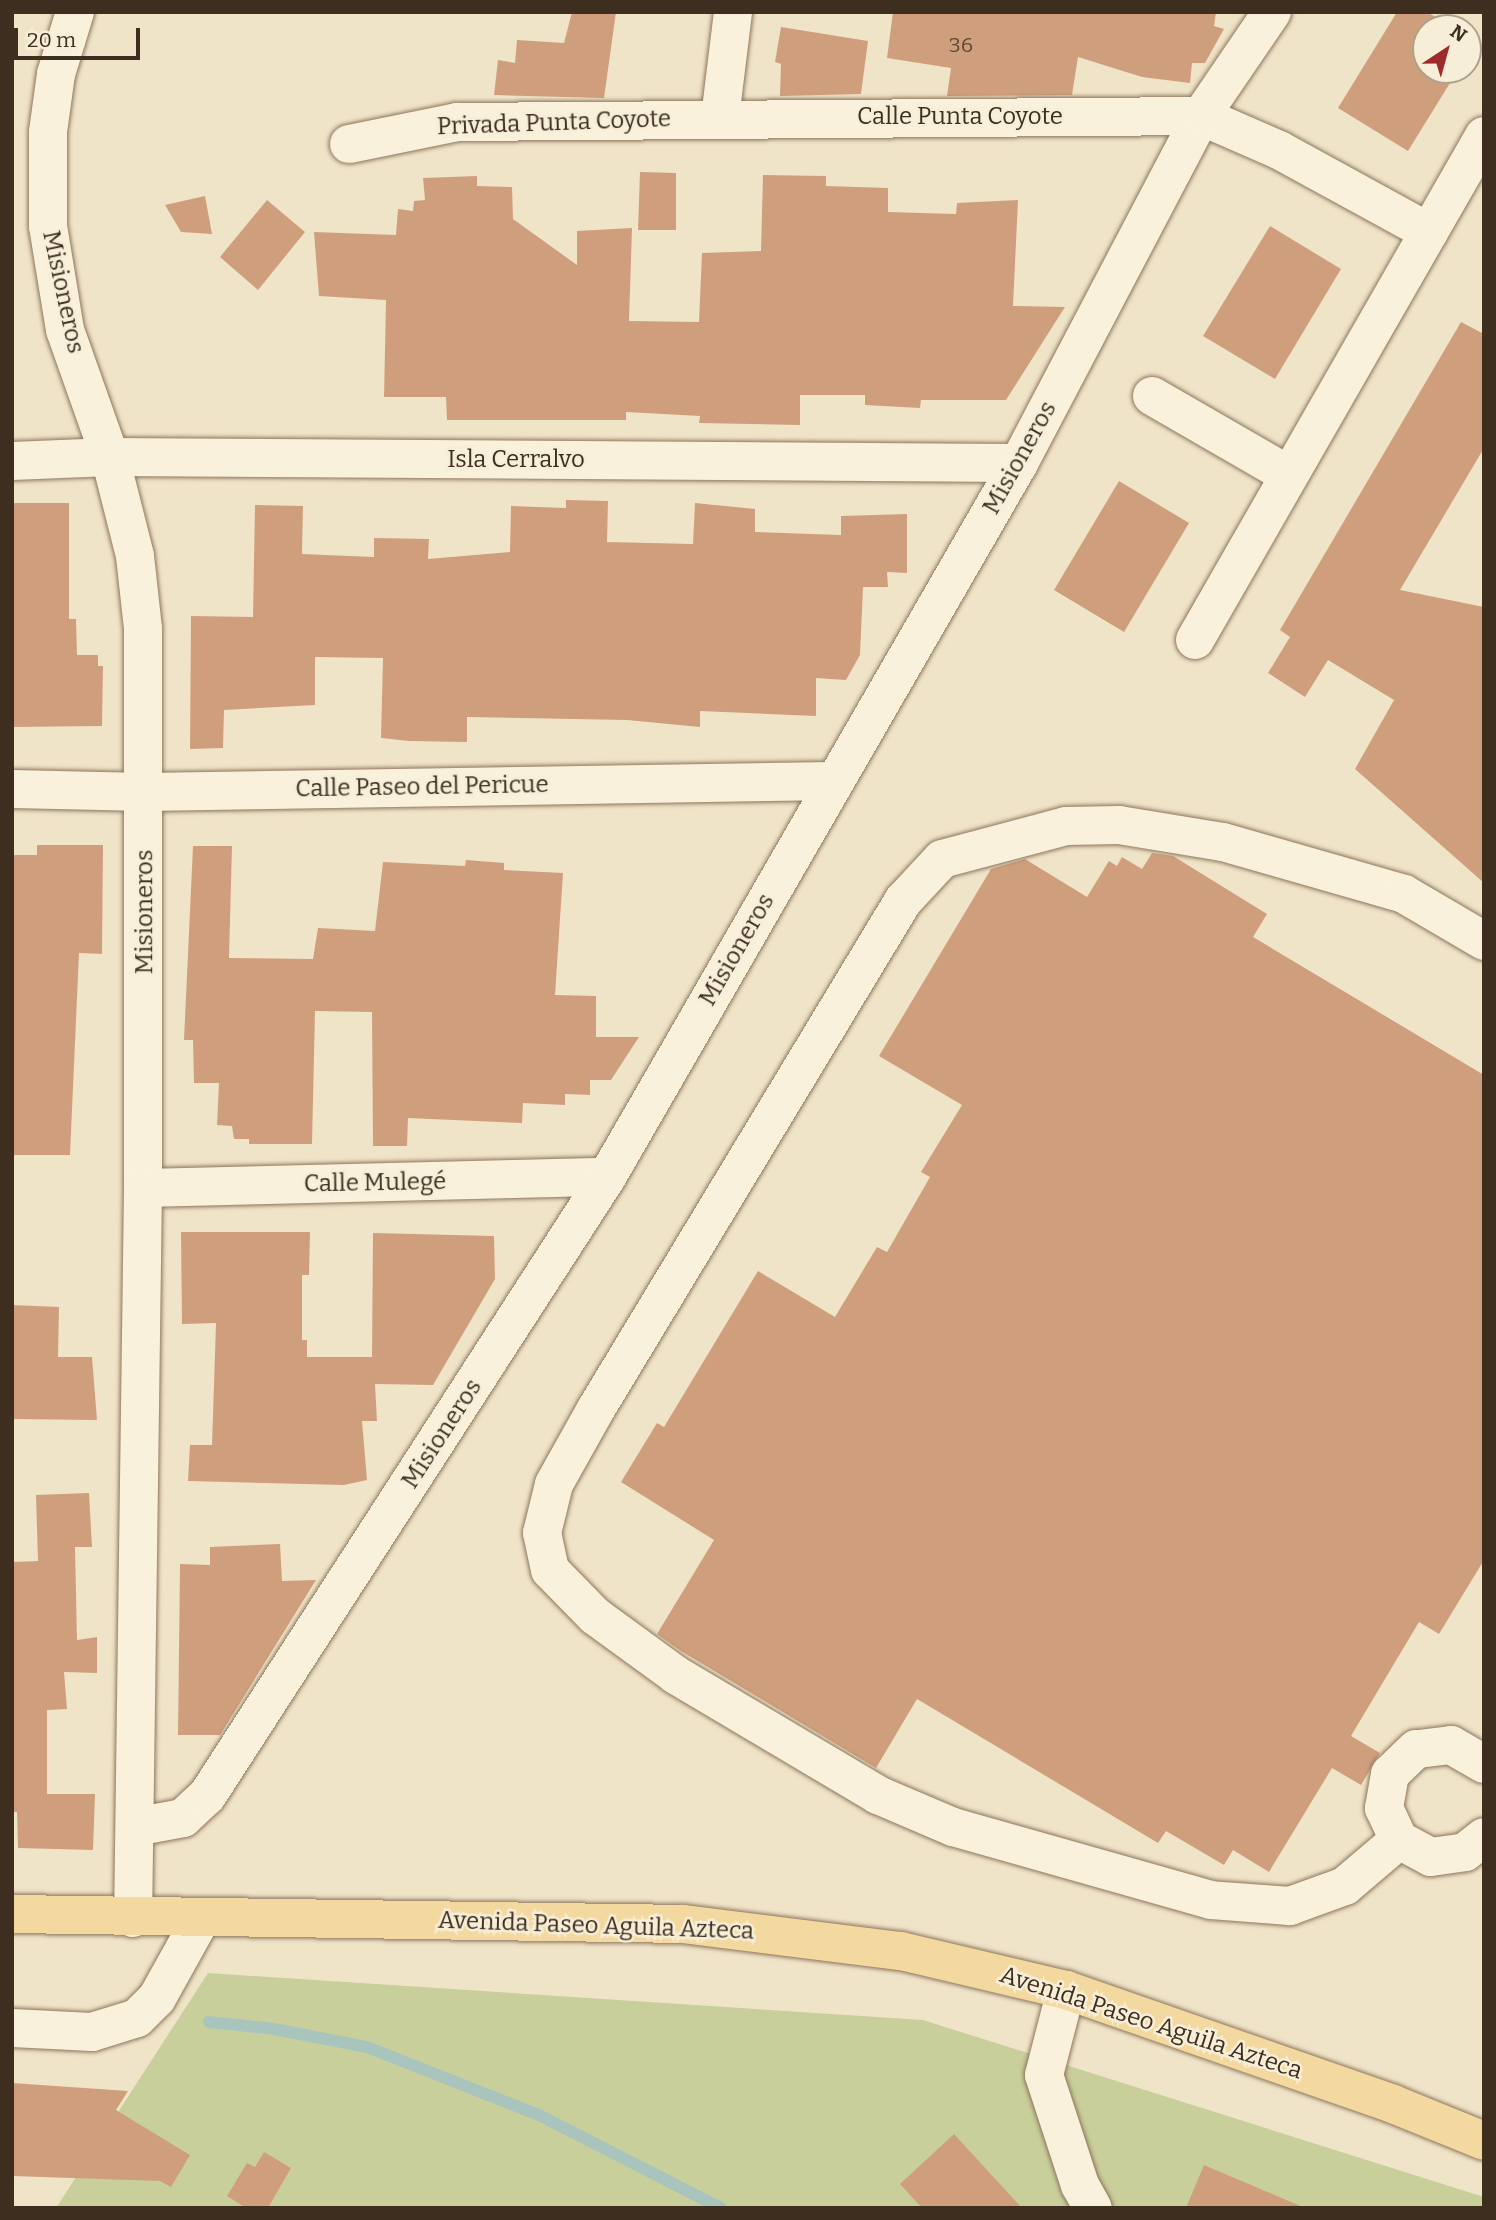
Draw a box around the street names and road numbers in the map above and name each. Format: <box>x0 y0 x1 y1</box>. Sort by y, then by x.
street label: Calle Punta Coyote <box>857 103 1063 131</box>
street label: Privada Punta Coyote <box>436 105 672 141</box>
street label: Misioneros <box>36 228 90 356</box>
street label: Misioneros <box>977 397 1063 519</box>
street label: Isla Cerralvo <box>447 446 585 474</box>
street label: Calle Paseo del Pericue <box>295 770 549 804</box>
street label: Misioneros <box>131 850 159 974</box>
street label: Misioneros <box>693 889 781 1011</box>
street label: Calle Mulegé <box>304 1167 446 1199</box>
street label: Misioneros <box>396 1374 488 1494</box>
street label: Avenida Paseo Aguila Azteca <box>437 1906 755 1946</box>
street label: Avenida Paseo Aguila Azteca <box>996 1960 1306 2086</box>

